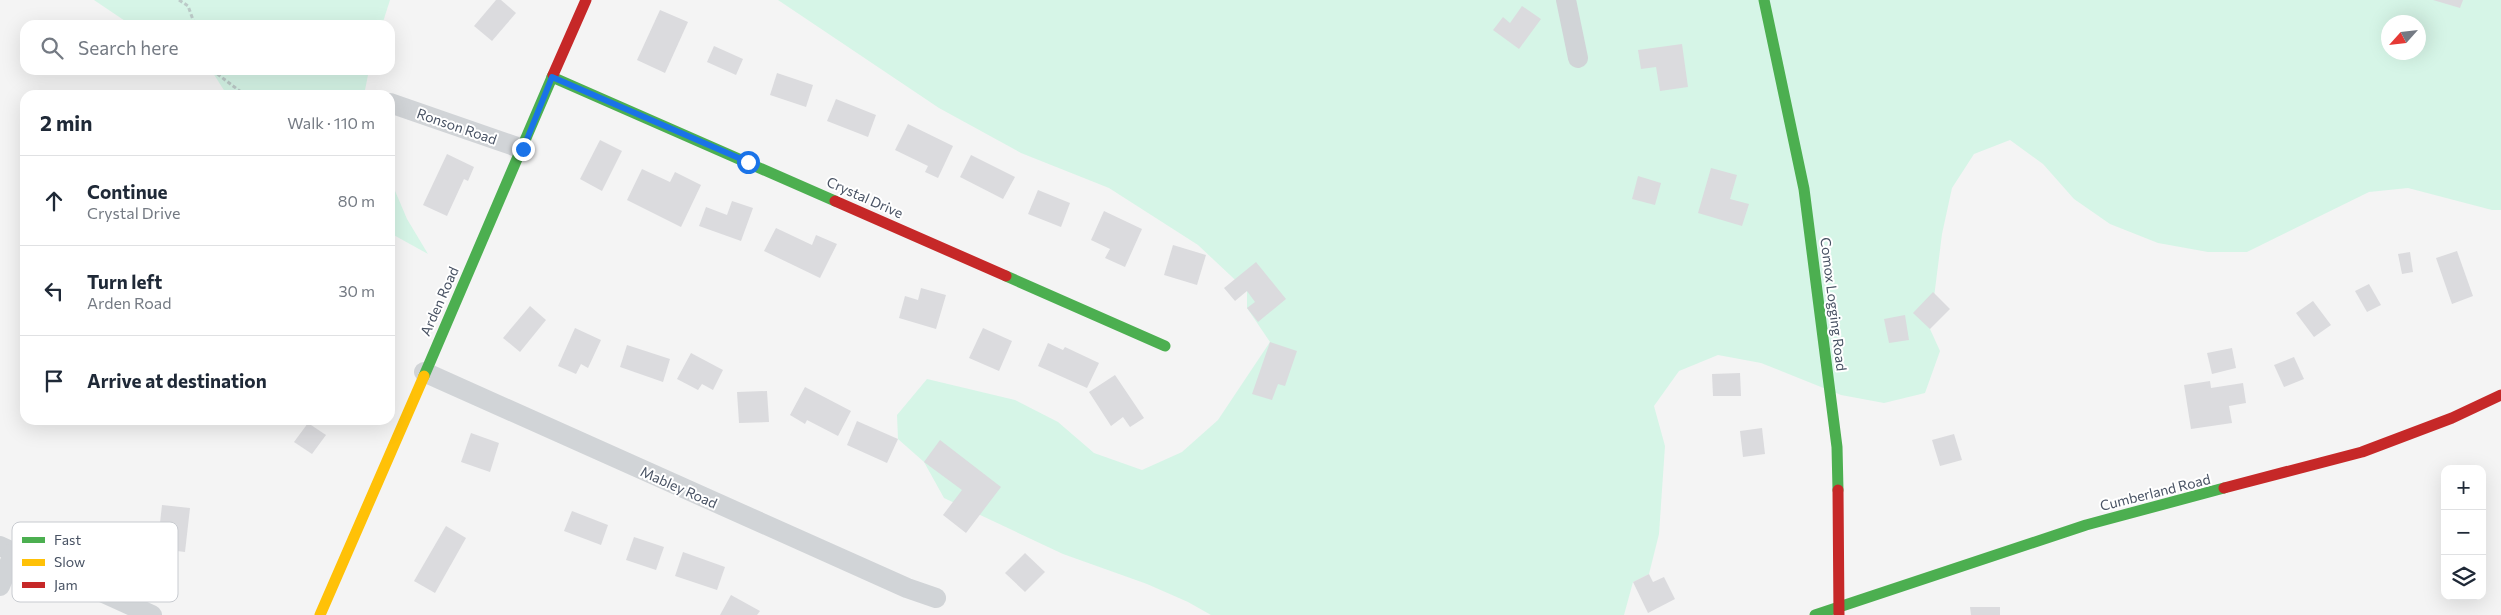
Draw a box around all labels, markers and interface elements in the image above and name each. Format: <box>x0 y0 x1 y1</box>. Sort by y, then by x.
north arrow <box>2381 15 2426 60</box>
search box <box>20 20 395 75</box>
icon: search <box>38 34 66 62</box>
text: Search here <box>78 36 178 59</box>
street label: Ronson Road <box>415 104 499 148</box>
text: 2 min <box>40 110 92 135</box>
text: Walk · 110 m <box>287 113 375 132</box>
route end <box>512 138 535 161</box>
route start <box>737 151 760 174</box>
street label: Crystal Drive <box>824 173 906 221</box>
text: Continue <box>87 180 167 203</box>
icon: ahead <box>40 187 68 215</box>
text: 80 m <box>338 191 375 210</box>
text: Crystal Drive <box>87 203 181 222</box>
street label: Comox Logging Road <box>1817 236 1851 372</box>
street label: Arden Road <box>416 264 462 338</box>
text: Turn left <box>87 270 162 293</box>
icon: left <box>40 277 68 305</box>
text: 30 m <box>338 281 375 300</box>
text: Arden Road <box>87 293 171 312</box>
icon: arrive <box>40 367 68 395</box>
text: Arrive at destination <box>87 369 267 392</box>
street label: Mabley Road <box>638 463 720 511</box>
map controls <box>2441 465 2486 600</box>
button: + <box>2441 465 2486 510</box>
street label: Cumberland Road <box>2098 470 2212 514</box>
button: − <box>2441 510 2486 555</box>
legend <box>12 522 178 602</box>
text: Fast <box>54 531 81 548</box>
text: Slow <box>54 553 85 570</box>
button: layers <box>2441 555 2486 600</box>
text: Jam <box>54 576 78 593</box>

